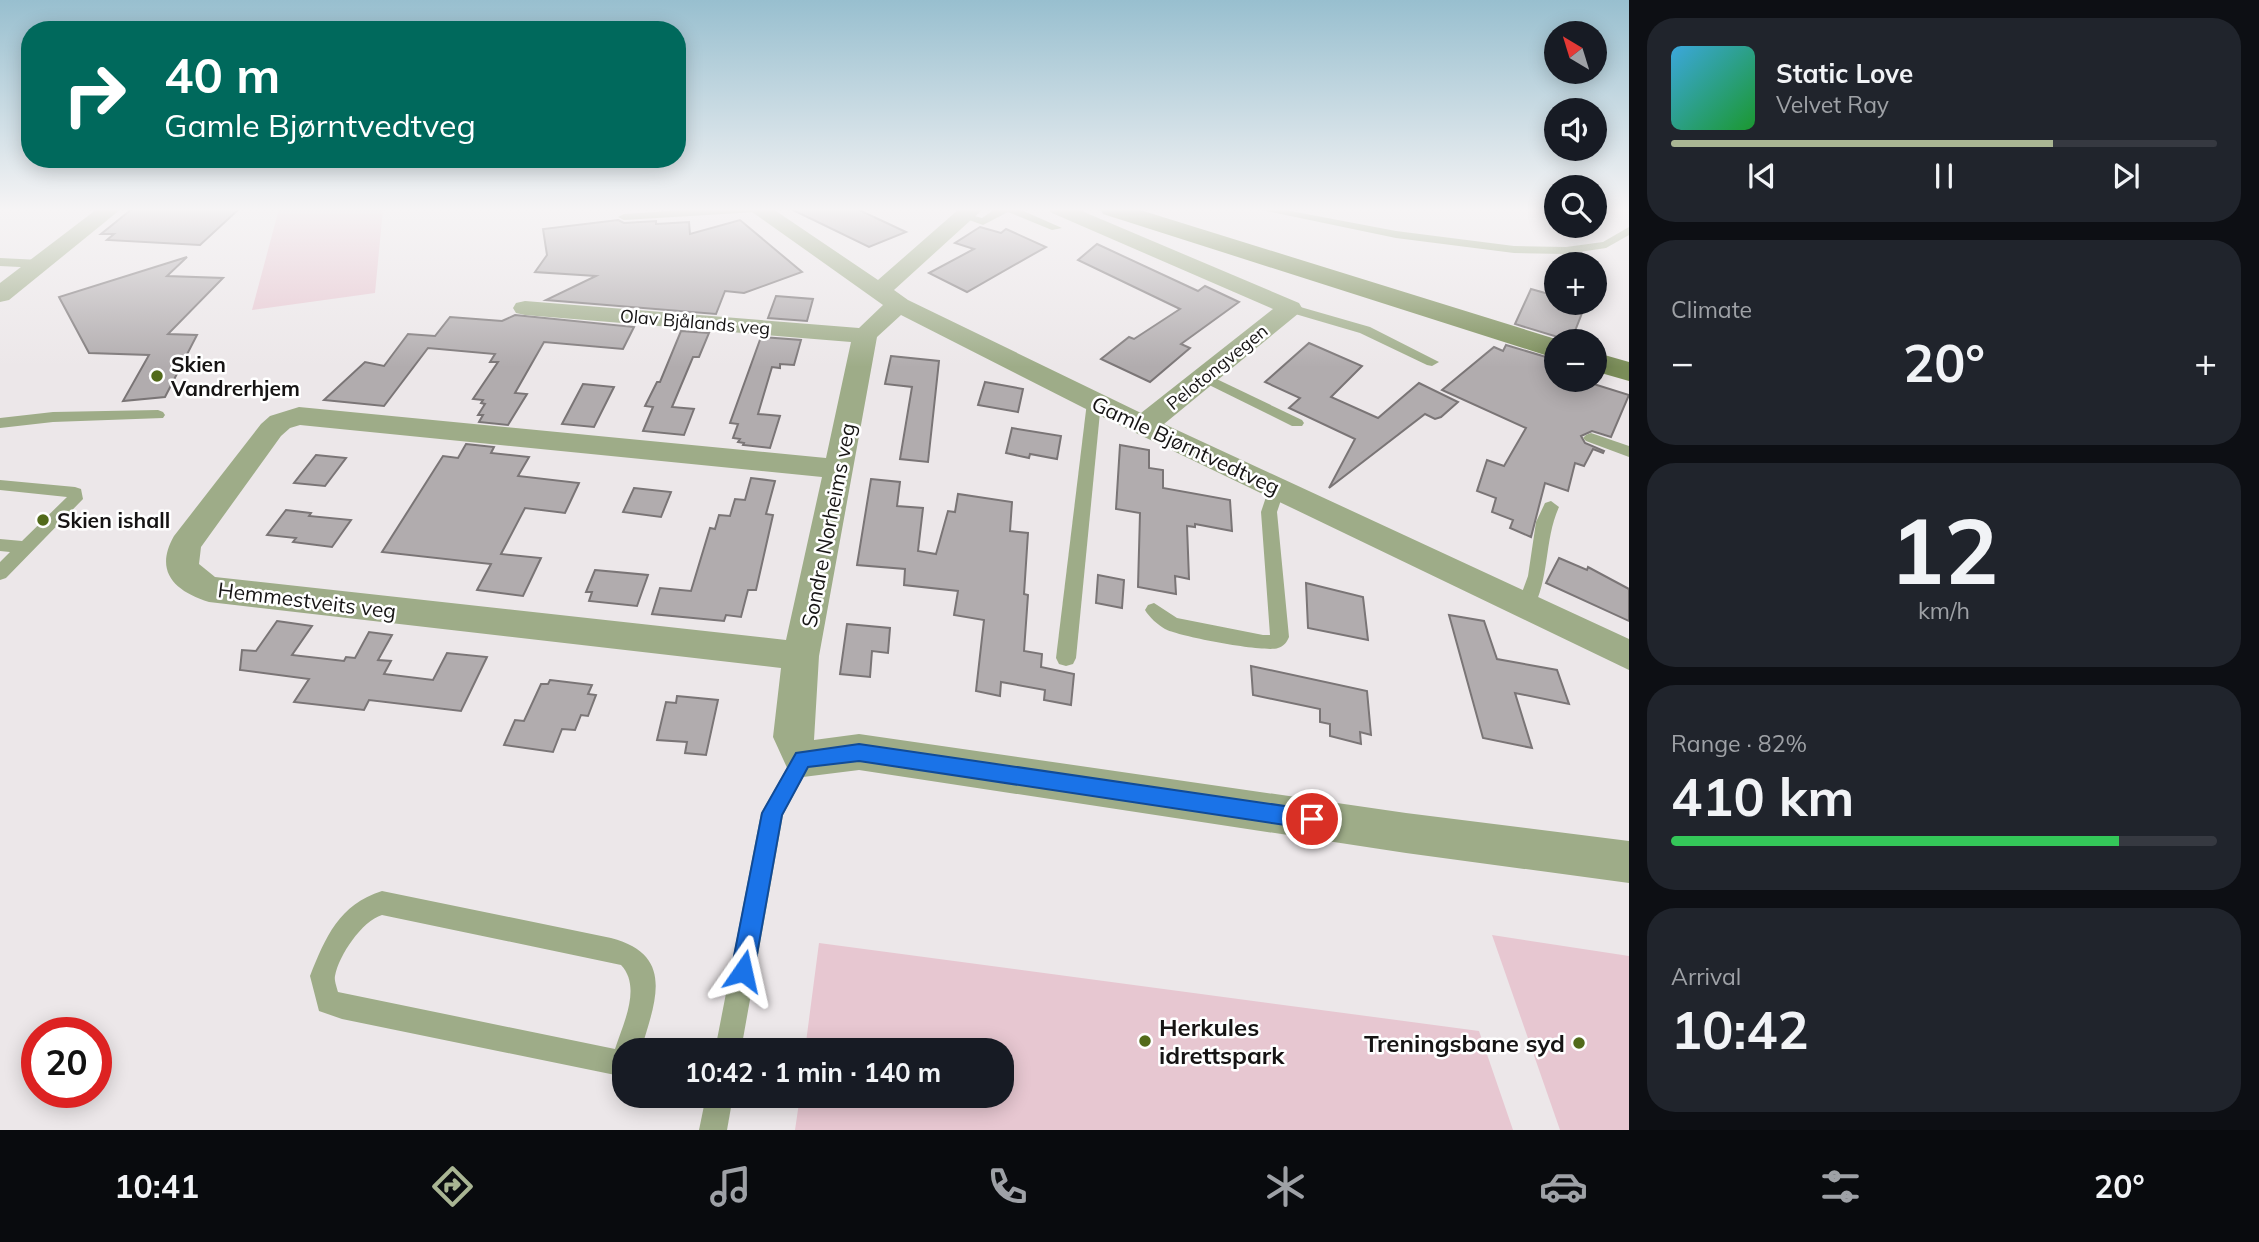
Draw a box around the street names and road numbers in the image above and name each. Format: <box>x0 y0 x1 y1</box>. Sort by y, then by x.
street label: Olav Bjålands veg <box>619 304 771 340</box>
street label: Pelotongvegen <box>1162 319 1272 415</box>
street label: Gamle Bjørntvedtveg <box>1088 390 1284 500</box>
street label: Sondre Norheims veg <box>795 421 861 629</box>
street label: Hemmestveits veg <box>216 576 398 624</box>

